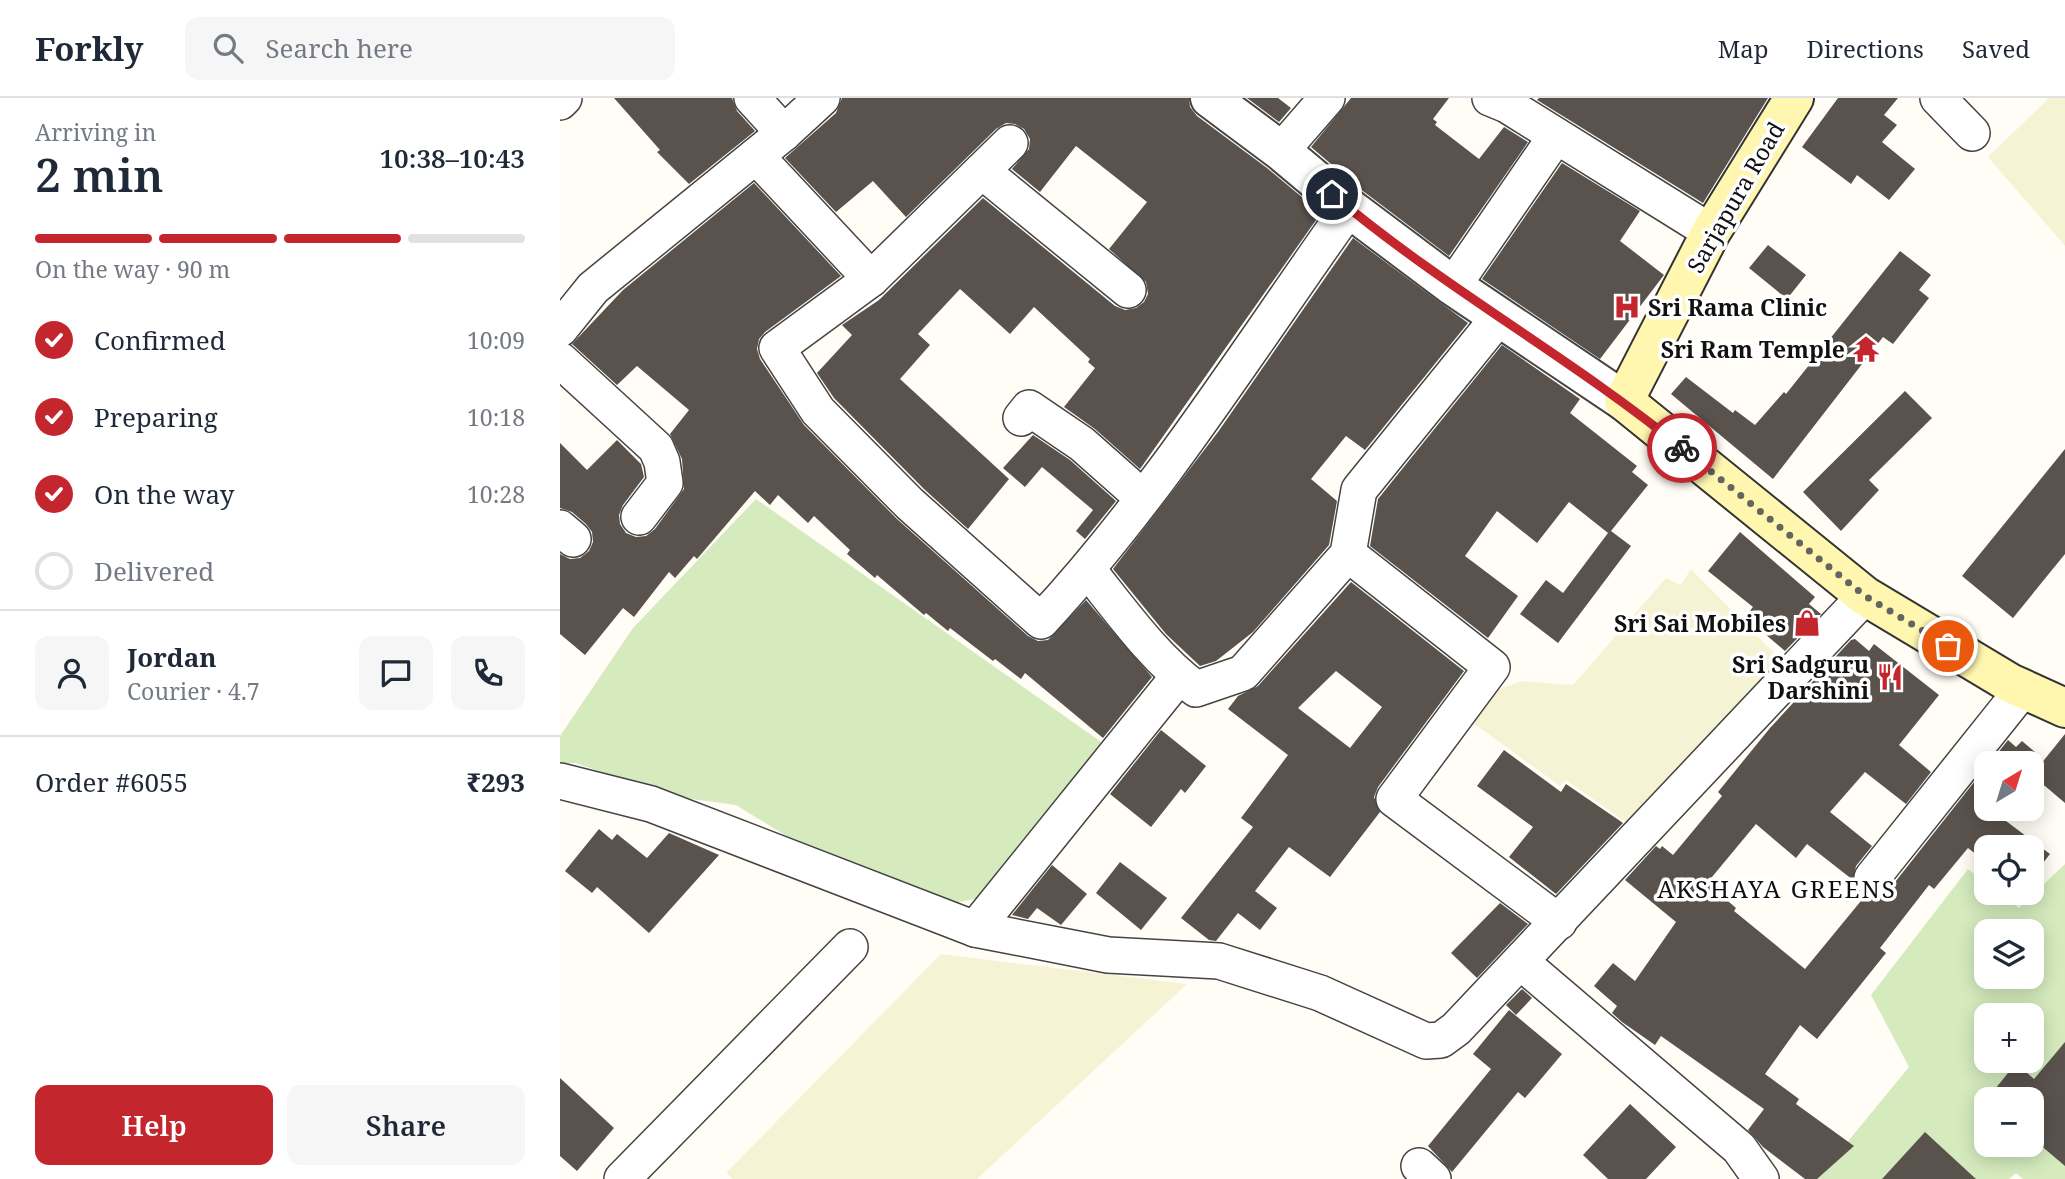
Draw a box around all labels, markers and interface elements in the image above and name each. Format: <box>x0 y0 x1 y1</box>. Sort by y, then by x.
search box <box>185 17 675 80</box>
text: Forkly <box>35 26 143 71</box>
icon: search <box>209 29 247 67</box>
text: Search here <box>265 30 413 66</box>
text: Map <box>1718 32 1769 65</box>
text: Directions <box>1807 32 1924 65</box>
text: Saved <box>1962 32 2030 65</box>
text: Arriving in <box>35 116 156 148</box>
street label: Sarjapura Road <box>1679 116 1791 278</box>
text: 10:38–10:43 <box>379 140 525 176</box>
text: 2 min <box>35 143 163 205</box>
pin <box>1302 164 1362 224</box>
icon: home <box>1313 175 1351 213</box>
text: On the way · 90 m <box>35 253 230 285</box>
place label: Sri Rama Clinic <box>1648 291 1827 323</box>
hospital icon: Sri Rama Clinic <box>1612 292 1642 322</box>
icon: check <box>35 321 73 359</box>
text: Confirmed <box>94 322 226 358</box>
text: 10:09 <box>467 324 525 356</box>
place label: Sri Ram Temple <box>1661 333 1845 365</box>
temple icon: Sri Ram Temple <box>1851 334 1881 364</box>
icon: check <box>35 398 73 436</box>
text: Preparing <box>94 399 218 435</box>
text: 10:18 <box>467 401 525 433</box>
courier <box>1647 413 1717 483</box>
icon: bike <box>1663 429 1701 467</box>
icon: check <box>35 475 73 513</box>
text: On the way <box>94 476 234 512</box>
text: 10:28 <box>467 478 525 510</box>
text: Delivered <box>94 553 214 589</box>
place label: Sri Sai Mobiles <box>1614 607 1786 639</box>
shop icon: Sri Sai Mobiles <box>1792 608 1822 638</box>
pin <box>1918 616 1978 676</box>
icon: bag <box>1929 627 1967 665</box>
button: person <box>35 636 109 710</box>
button: chat <box>359 636 433 710</box>
button: phone <box>451 636 525 710</box>
text: Jordan <box>127 639 217 675</box>
place label: Sri Sadguru Darshini <box>1732 648 1869 706</box>
restaurant icon: Sri Sadguru Darshini <box>1875 662 1905 692</box>
text: Courier · 4.7 <box>127 675 260 707</box>
north arrow <box>1974 751 2044 821</box>
map controls <box>1974 751 2044 1157</box>
text: Order #6055 <box>35 764 188 800</box>
text: ₹293 <box>466 764 525 800</box>
button: locate <box>1974 835 2044 905</box>
district label: AKSHAYA GREENS <box>1657 872 1897 905</box>
button: layers <box>1974 919 2044 989</box>
button: + <box>1974 1003 2044 1073</box>
button: Help <box>35 1085 273 1165</box>
button: Share <box>287 1085 525 1165</box>
button: − <box>1974 1087 2044 1157</box>

